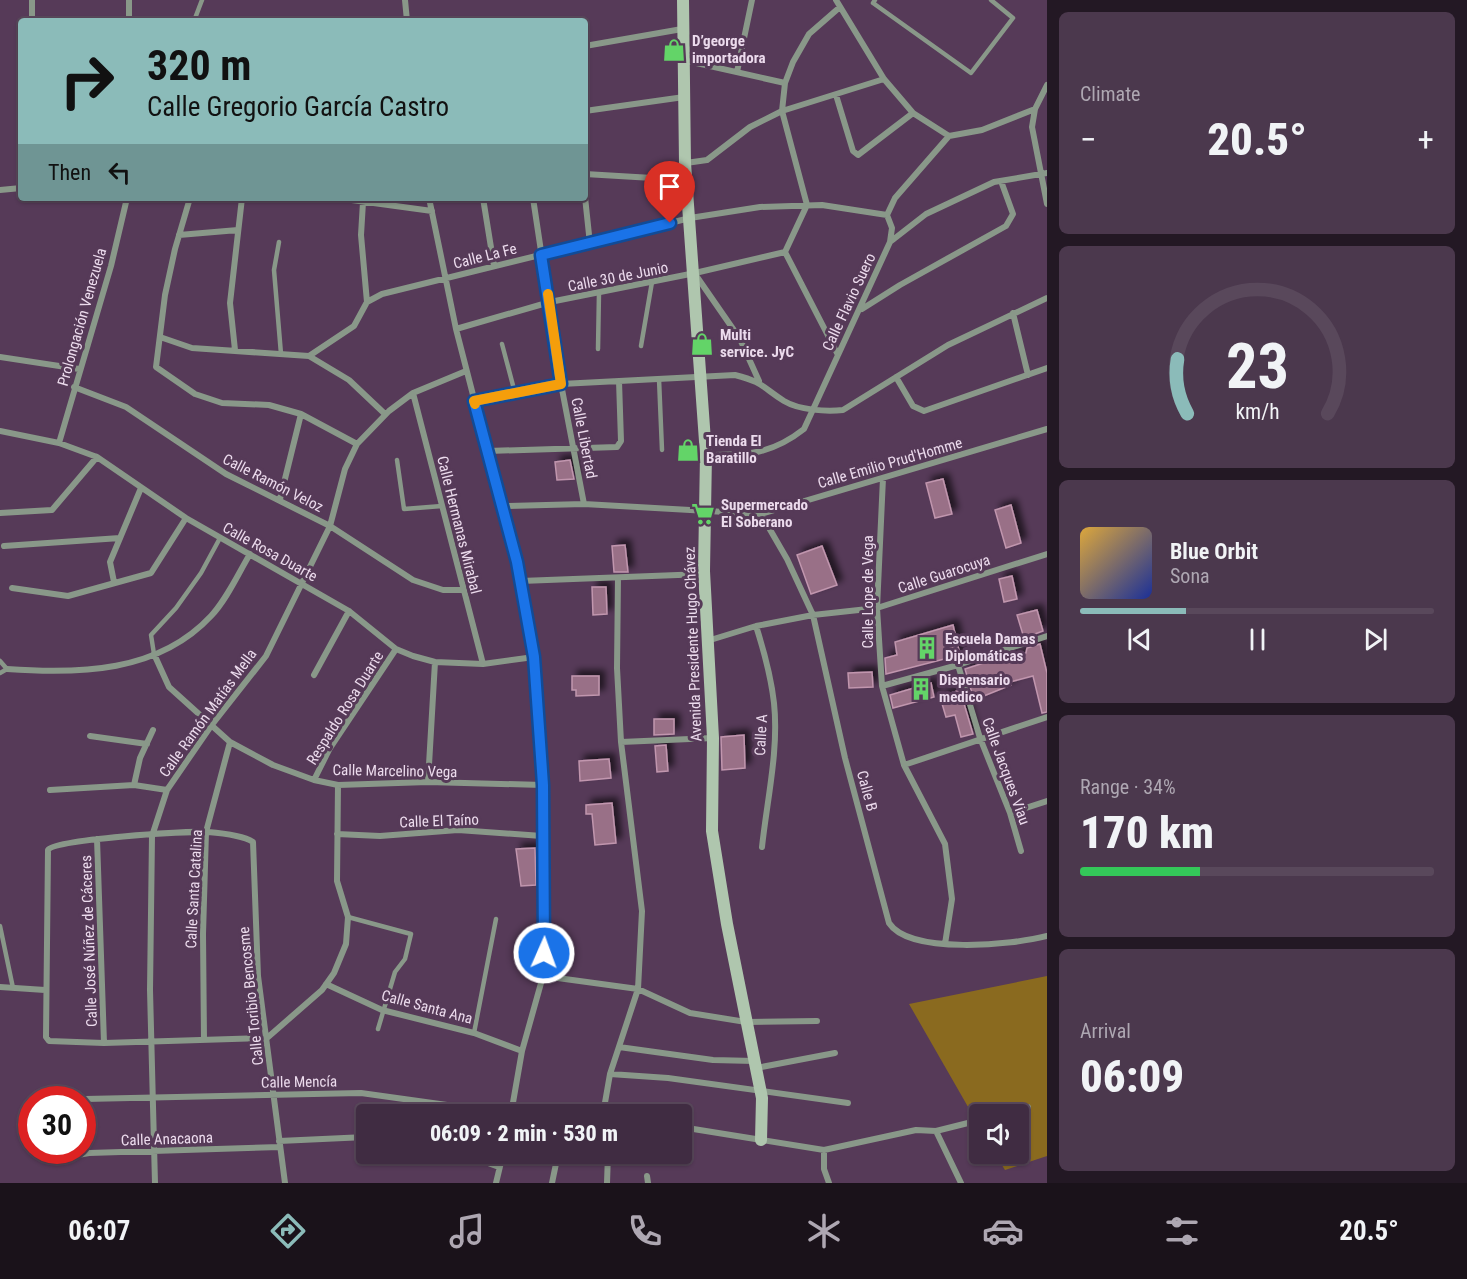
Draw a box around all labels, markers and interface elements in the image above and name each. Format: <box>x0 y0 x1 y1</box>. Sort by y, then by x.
place label: D’george importadora <box>692 32 766 67</box>
shop icon: D’george importadora <box>661 37 687 63</box>
text: 320 m <box>147 41 252 90</box>
icon: right <box>48 42 126 120</box>
text: Climate <box>1080 82 1140 106</box>
text: Calle Gregorio García Castro <box>147 91 449 123</box>
text: 20.5° <box>1207 113 1307 166</box>
text: − <box>1080 120 1097 159</box>
text: + <box>1418 120 1434 159</box>
icon: left <box>103 156 136 189</box>
text: Then <box>48 160 91 185</box>
pin <box>644 161 695 223</box>
icon: arrive <box>653 170 686 203</box>
street label: Calle La Fe <box>451 239 519 273</box>
street label: Prolongación Venezuela <box>54 246 110 388</box>
street label: Calle Flavio Suero <box>819 250 879 354</box>
street label: Calle 30 de Junio <box>566 258 670 296</box>
place label: Multi service. JyC <box>720 326 795 361</box>
text: 23 <box>1225 330 1289 403</box>
shop icon: Multi service. JyC <box>689 331 715 357</box>
street label: Calle Libertad <box>567 396 601 480</box>
text: km/h <box>1235 400 1279 425</box>
place label: Tienda El Baratillo <box>706 432 762 467</box>
street label: Calle Emilio Prud'Homme <box>816 434 964 492</box>
shop icon: Tienda El Baratillo <box>675 437 701 463</box>
street label: Calle Ramón Veloz <box>220 450 326 516</box>
street label: Calle Hermanas Mirabal <box>433 454 485 596</box>
place label: Supermercado El Soberano <box>721 496 808 531</box>
supermarket icon: Supermercado El Soberano <box>690 501 716 527</box>
street label: Calle Rosa Duarte <box>220 519 320 585</box>
street label: Calle Lope de Vega <box>859 535 877 649</box>
text: Blue Orbit <box>1170 539 1258 564</box>
street label: Avenida Presidente Hugo Chávez <box>681 546 705 742</box>
street label: Calle Guarocuya <box>896 551 992 597</box>
text: Sona <box>1170 564 1210 588</box>
icon: previous <box>1123 623 1156 656</box>
icon: pause <box>1241 623 1274 656</box>
icon: next <box>1359 623 1392 656</box>
place label: Escuela Damas Diplomáticas <box>945 630 1036 665</box>
building icon: Escuela Damas Diplomáticas <box>914 635 940 661</box>
street label: Calle Ramón Matías Mella <box>155 645 261 781</box>
street label: Respaldo Rosa Duarte <box>303 648 387 768</box>
place label: Dispensario medico <box>939 671 1010 706</box>
building icon: Dispensario medico <box>908 676 934 702</box>
street label: Calle A <box>751 713 771 756</box>
street label: Calle Jacques Viau <box>978 715 1034 827</box>
street label: Calle Marcelino Vega <box>332 761 458 781</box>
street label: Calle B <box>853 769 881 813</box>
text: Range · 34% <box>1080 775 1176 799</box>
text: 170 km <box>1080 806 1214 859</box>
street label: Calle El Taíno <box>399 811 479 831</box>
street label: Calle Santa Catalina <box>182 829 206 949</box>
street label: Calle José Núñez de Cáceres <box>77 855 101 1027</box>
position arrow <box>512 921 576 985</box>
street label: Calle Toribio Bencosme <box>235 926 267 1066</box>
street label: Calle Santa Ana <box>380 986 474 1028</box>
text: Arrival <box>1080 1019 1131 1043</box>
text: 06:09 <box>1080 1050 1184 1103</box>
street label: Calle Mencía <box>261 1072 337 1092</box>
speed limit sign: 30 <box>18 1086 96 1164</box>
map controls <box>969 1104 1029 1164</box>
button: sound <box>969 1104 1029 1164</box>
text: 06:09 · 2 min · 530 m <box>430 1121 618 1146</box>
street label: Calle Anacaona <box>121 1128 213 1150</box>
icon: directions <box>267 1210 309 1252</box>
icon: music <box>446 1210 488 1252</box>
icon: phone <box>624 1210 666 1252</box>
icon: climate <box>803 1210 845 1252</box>
icon: car <box>982 1210 1024 1252</box>
icon: filters <box>1161 1210 1203 1252</box>
text: 06:07 <box>68 1215 130 1247</box>
text: 20.5° <box>1339 1215 1399 1247</box>

